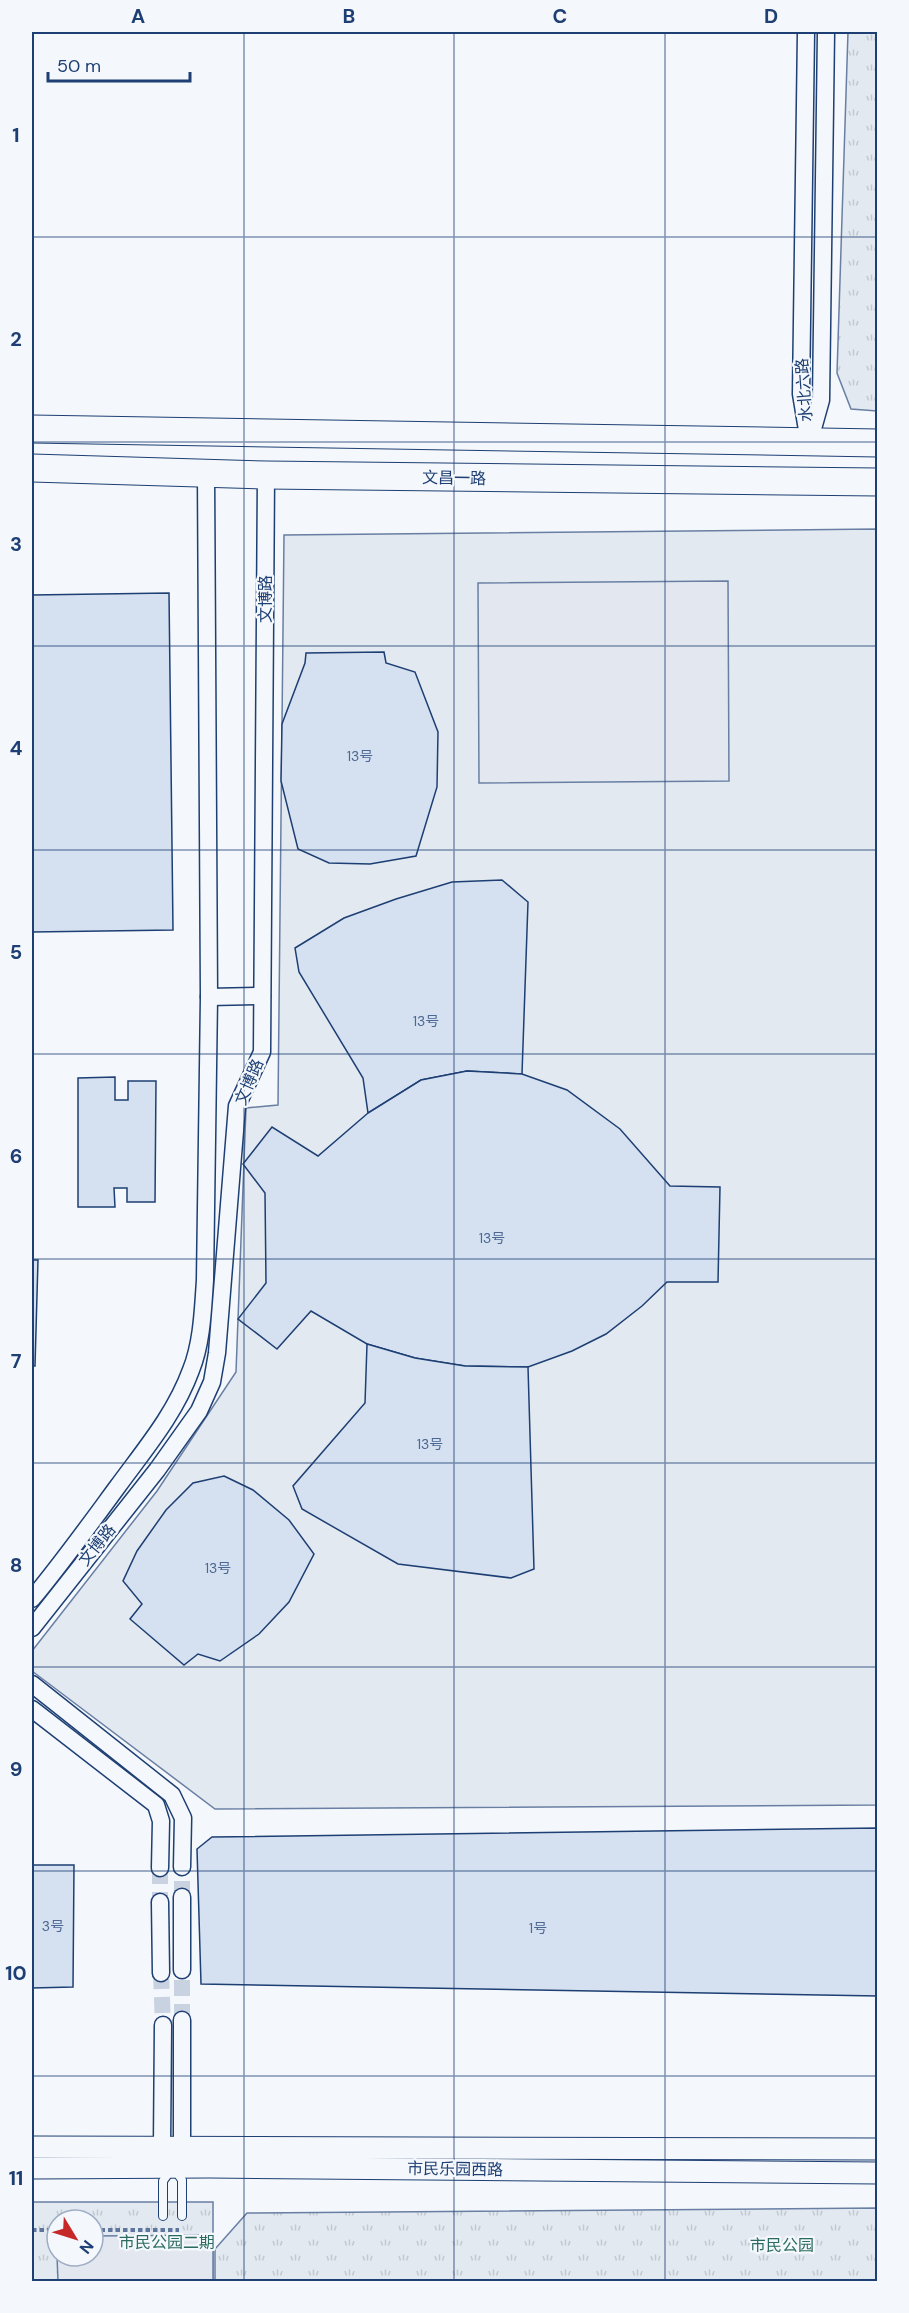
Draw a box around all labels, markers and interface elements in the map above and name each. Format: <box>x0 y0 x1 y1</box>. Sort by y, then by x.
text: A <box>131 3 145 29</box>
text: B <box>343 3 355 29</box>
text: C <box>553 3 567 29</box>
text: D <box>764 3 778 29</box>
scale bar <box>48 45 190 83</box>
text: 50 m <box>57 54 101 78</box>
text: 1 <box>12 122 20 148</box>
text: 2 <box>10 326 22 352</box>
street label: 水北六路 <box>791 357 817 423</box>
street label: 文昌一路 <box>422 467 486 489</box>
text: 3 <box>10 531 22 557</box>
street label: 文博路 <box>255 575 276 623</box>
text: 4 <box>10 735 23 761</box>
house number: 13号 <box>347 747 373 765</box>
text: 5 <box>10 939 22 965</box>
house number: 13号 <box>413 1012 439 1030</box>
street label: 文博路 <box>230 1056 268 1108</box>
text: 6 <box>10 1143 22 1169</box>
house number: 13号 <box>479 1229 505 1247</box>
text: 7 <box>11 1348 22 1374</box>
house number: 13号 <box>417 1435 443 1453</box>
street label: 文博路 <box>74 1520 120 1570</box>
text: 8 <box>10 1552 22 1578</box>
house number: 13号 <box>205 1559 231 1577</box>
text: 9 <box>10 1756 22 1782</box>
house number: 3号 <box>42 1917 64 1935</box>
house number: 1号 <box>529 1919 547 1937</box>
text: 10 <box>5 1960 27 1986</box>
street label: 市民乐园西路 <box>407 2158 503 2180</box>
text: 11 <box>9 2165 23 2191</box>
north arrow <box>45 2208 105 2268</box>
park label: 市民公园二期 <box>119 2232 215 2253</box>
park label: 市民公园 <box>750 2235 814 2256</box>
text: N <box>75 2236 98 2258</box>

